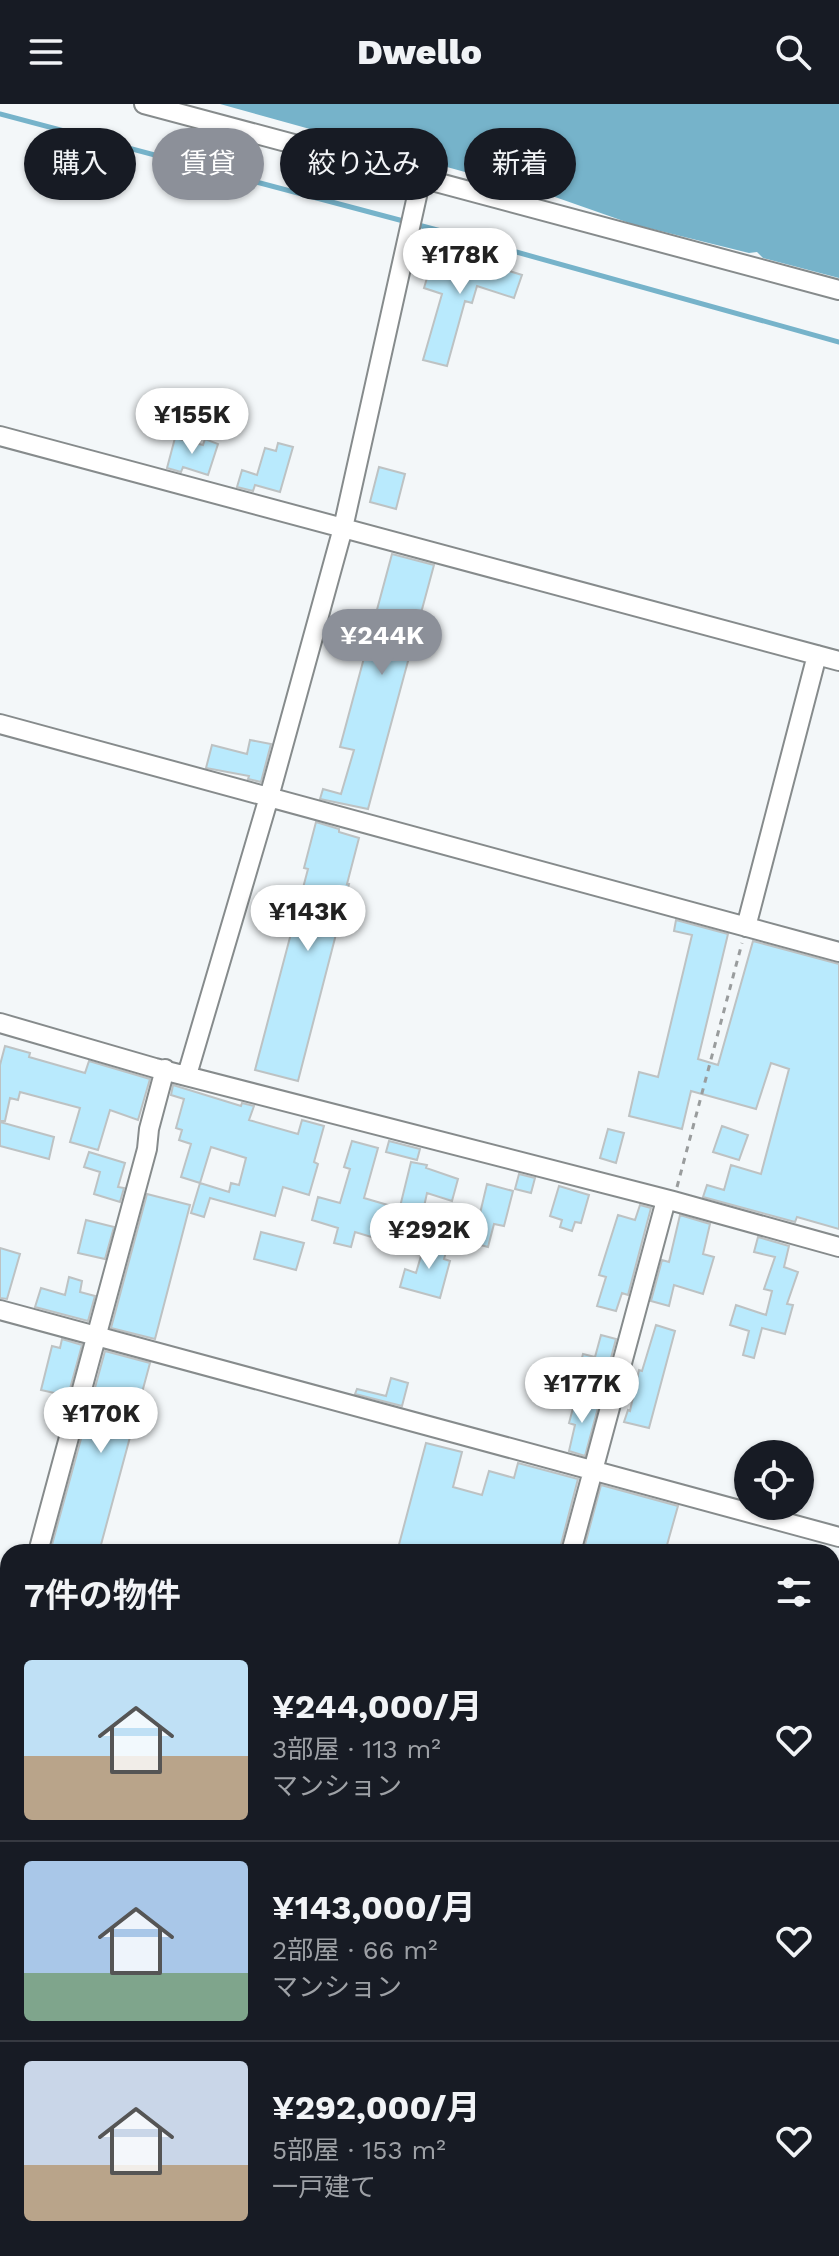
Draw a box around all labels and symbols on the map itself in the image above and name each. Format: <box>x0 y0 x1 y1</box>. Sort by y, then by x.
pin: ¥178K <box>404 228 516 296</box>
pin: ¥155K <box>136 388 248 456</box>
pin: ¥244K <box>326 609 438 677</box>
pin: ¥143K <box>252 885 364 953</box>
pin: ¥292K <box>373 1203 485 1271</box>
pin: ¥177K <box>526 1357 638 1425</box>
pin: ¥170K <box>45 1387 157 1455</box>

